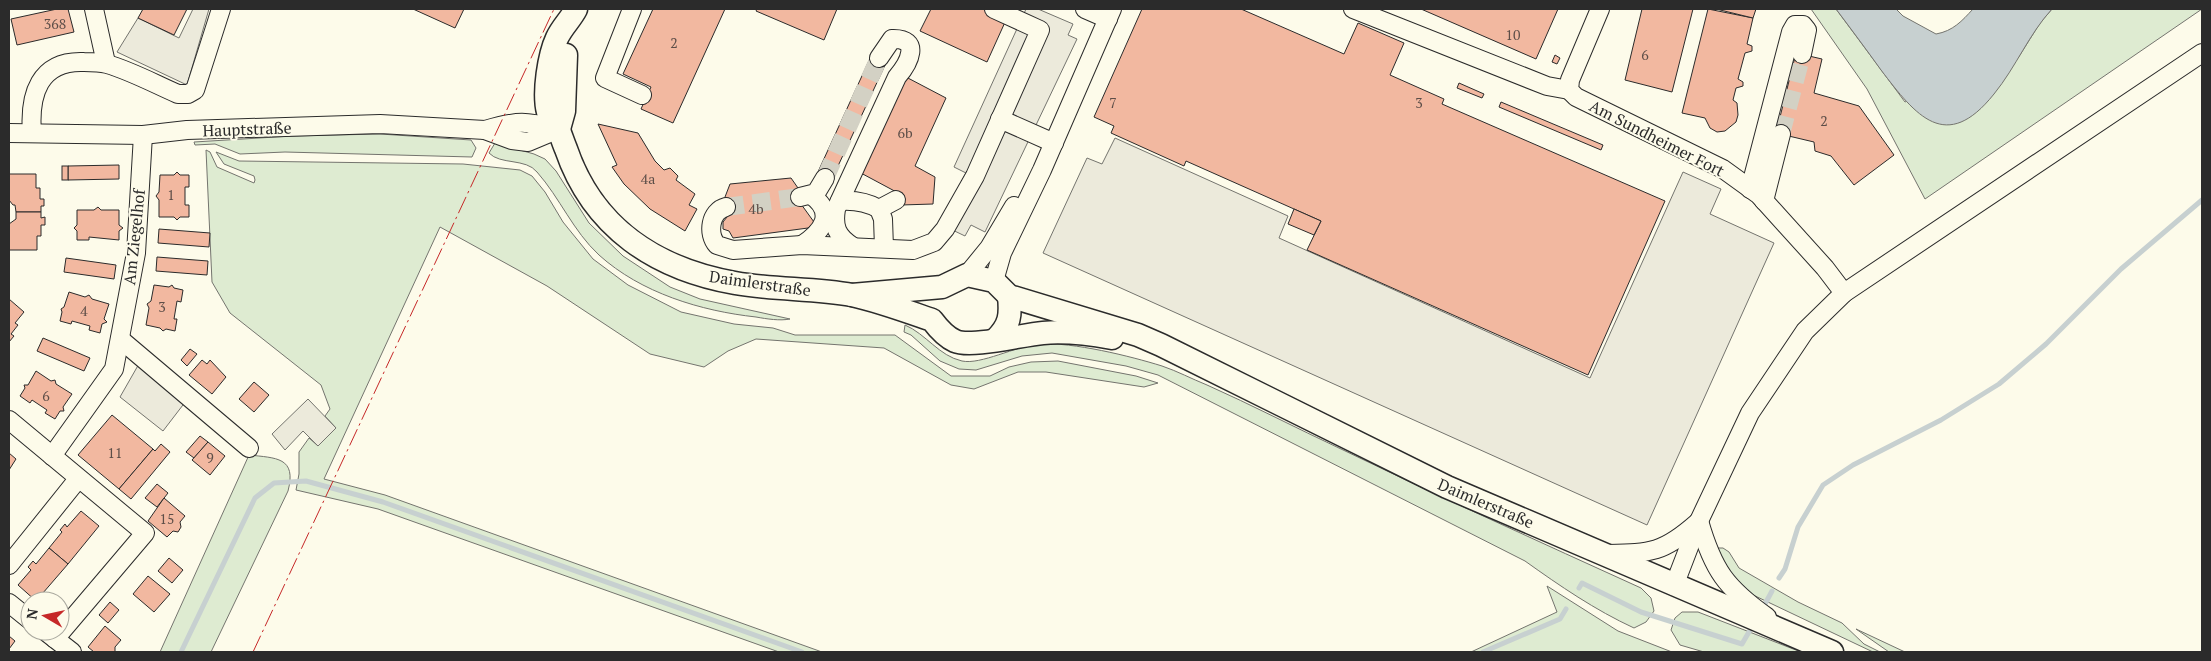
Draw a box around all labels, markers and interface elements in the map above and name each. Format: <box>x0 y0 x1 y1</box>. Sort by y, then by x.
house number: 368 <box>44 14 66 33</box>
house number: 10 <box>1506 25 1520 44</box>
house number: 2 <box>670 33 678 52</box>
house number: 6 <box>1641 45 1649 64</box>
house number: 7 <box>1109 93 1117 112</box>
house number: 3 <box>1415 93 1423 112</box>
street label: Am Sundheimer Fort <box>1586 94 1728 182</box>
house number: 2 <box>1820 111 1828 130</box>
street label: Hauptstraße <box>202 116 292 142</box>
house number: 6b <box>897 123 913 142</box>
house number: 4a <box>641 169 655 188</box>
house number: 1 <box>167 185 175 204</box>
street label: Am Ziegelhof <box>118 186 150 286</box>
house number: 4b <box>748 199 764 218</box>
street label: Daimlerstraße <box>708 265 812 301</box>
house number: 3 <box>158 297 166 316</box>
house number: 4 <box>80 301 88 320</box>
house number: 6 <box>42 386 50 405</box>
house number: 11 <box>108 443 122 462</box>
house number: 9 <box>206 448 214 467</box>
street label: Daimlerstraße <box>1435 473 1537 533</box>
house number: 15 <box>160 509 174 528</box>
north arrow <box>20 591 70 641</box>
text: N <box>21 607 42 621</box>

